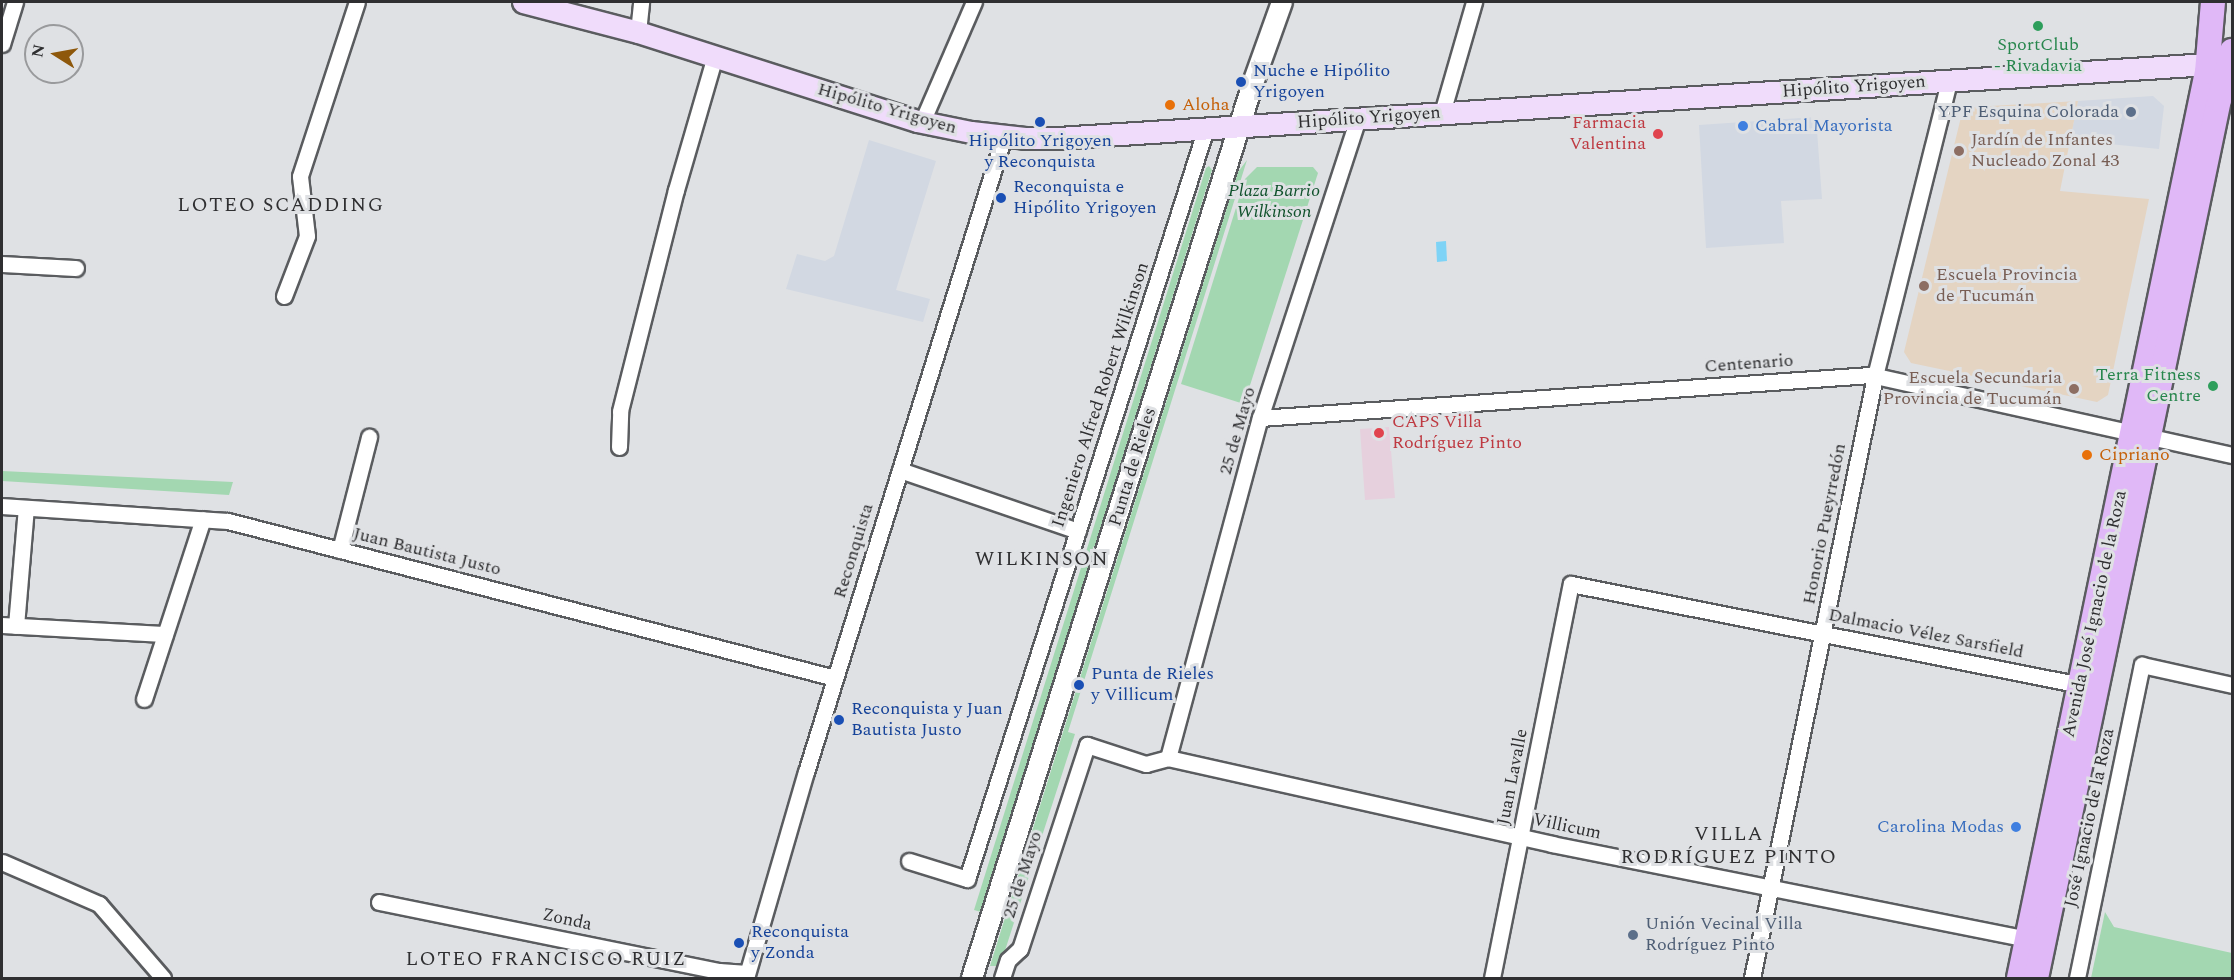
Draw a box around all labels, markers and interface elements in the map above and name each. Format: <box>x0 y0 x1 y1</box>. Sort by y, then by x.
marker: SportClub - Rivadavia <box>2031 19 2045 33</box>
north arrow <box>24 24 84 84</box>
place label: SportClub - Rivadavia <box>1994 35 2082 78</box>
text: N <box>25 42 51 60</box>
place label: Nuche e Hipólito Yrigoyen <box>1253 61 1390 104</box>
street label: Hipólito Yrigoyen <box>1782 71 1926 103</box>
marker: Nuche e Hipólito Yrigoyen <box>1234 75 1248 89</box>
street label: Hipólito Yrigoyen <box>815 79 959 139</box>
place label: Aloha <box>1182 94 1230 116</box>
marker: Aloha <box>1163 98 1177 112</box>
place label: YPF Esquina Colorada <box>1937 101 2119 123</box>
street label: Hipólito Yrigoyen <box>1297 102 1441 134</box>
marker: YPF Esquina Colorada <box>2124 105 2138 119</box>
place label: Farmacia Valentina <box>1569 113 1646 156</box>
marker: Hipólito Yrigoyen y Reconquista <box>1033 115 1047 129</box>
place label: Cabral Mayorista <box>1755 115 1893 137</box>
marker: Cabral Mayorista <box>1736 119 1750 133</box>
marker: Farmacia Valentina <box>1651 127 1665 141</box>
place label: Jardín de Infantes Nucleado Zonal 43 <box>1971 130 2119 172</box>
place label: Hipólito Yrigoyen y Reconquista <box>968 131 1112 174</box>
marker: Jardín de Infantes Nucleado Zonal 43 <box>1952 144 1966 158</box>
place label: Reconquista e Hipólito Yrigoyen <box>1013 177 1157 219</box>
park label: Plaza Barrio Wilkinson <box>1228 181 1320 224</box>
marker: Reconquista e Hipólito Yrigoyen <box>994 191 1008 205</box>
district label: LOTEO SCADDING <box>177 193 385 217</box>
street label: Ingeniero Alfred Robert Wilkinson <box>1048 260 1154 530</box>
place label: Escuela Provincia de Tucumán <box>1936 265 2078 308</box>
marker: Escuela Provincia de Tucumán <box>1917 279 1931 293</box>
street label: Centenario <box>1704 350 1794 378</box>
place label: Terra Fitness Centre <box>2096 365 2201 407</box>
place label: Escuela Secundaria Provincia de Tucumán <box>1883 368 2062 410</box>
marker: Terra Fitness Centre <box>2206 379 2220 393</box>
marker: Escuela Secundaria Provincia de Tucumán <box>2067 382 2081 396</box>
street label: 25 de Mayo <box>1215 385 1261 477</box>
street label: Punta de Rieles <box>1105 405 1161 529</box>
place label: CAPS Villa Rodríguez Pinto <box>1392 412 1522 454</box>
marker: CAPS Villa Rodríguez Pinto <box>1370 424 1388 442</box>
street label: Honorio Pueyrredón <box>1799 442 1851 606</box>
place label: Cipriano <box>2099 444 2170 466</box>
marker: Cipriano <box>2080 448 2094 462</box>
street label: Avenida José Ignacio de la Roza <box>2058 489 2132 739</box>
street label: Reconquista <box>829 501 879 601</box>
street label: Juan Bautista Justo <box>351 523 503 581</box>
district label: WILKINSON <box>975 547 1109 571</box>
street label: Dalmacio Vélez Sarsfield <box>1827 604 2025 664</box>
place label: Punta de Rieles y Villicum <box>1091 664 1214 706</box>
marker: Punta de Rieles y Villicum <box>1072 678 1086 692</box>
place label: Reconquista y Juan Bautista Justo <box>851 699 1003 742</box>
marker: Reconquista y Juan Bautista Justo <box>832 713 846 727</box>
street label: Juan Lavalle <box>1493 727 1533 827</box>
street label: José Ignacio de la Roza <box>2060 727 2120 909</box>
street label: Villicum <box>1531 809 1603 845</box>
place label: Carolina Modas <box>1877 816 2004 838</box>
marker: Carolina Modas <box>2009 820 2023 834</box>
district label: VILLA RODRÍGUEZ PINTO <box>1621 823 1837 870</box>
street label: 25 de Mayo <box>999 829 1047 921</box>
street label: Zonda <box>540 904 594 936</box>
place label: Unión Vecinal Villa Rodríguez Pinto <box>1645 914 1803 956</box>
place label: Reconquista y Zonda <box>751 922 849 964</box>
marker: Unión Vecinal Villa Rodríguez Pinto <box>1626 928 1640 942</box>
marker: Reconquista y Zonda <box>732 936 746 950</box>
district label: LOTEO FRANCISCO RUIZ <box>405 947 687 971</box>

